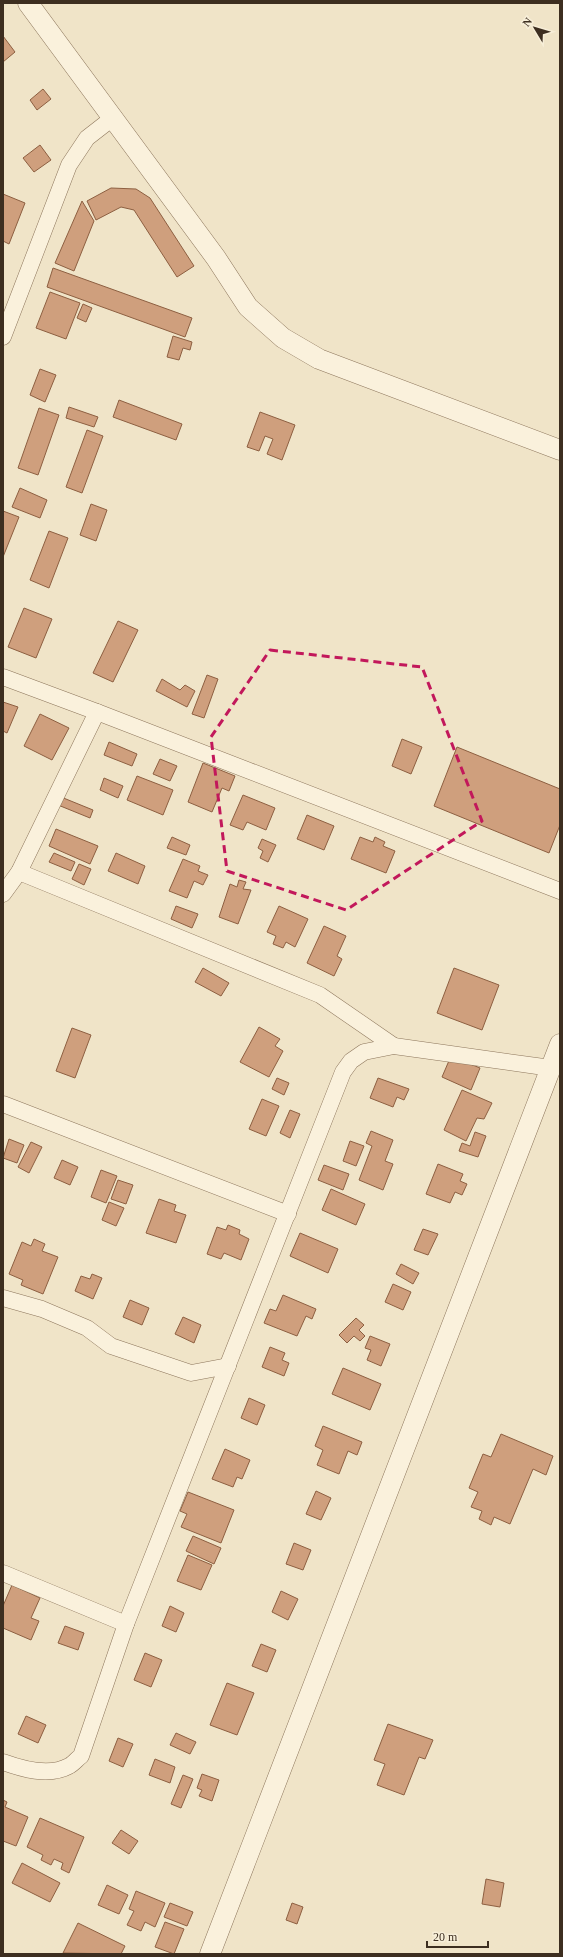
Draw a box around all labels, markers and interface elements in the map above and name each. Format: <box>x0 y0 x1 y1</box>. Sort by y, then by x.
north arrow <box>515 8 555 48</box>
text: N <box>520 15 534 29</box>
scale bar <box>427 1923 488 1949</box>
text: 20 m <box>433 1930 458 1944</box>

